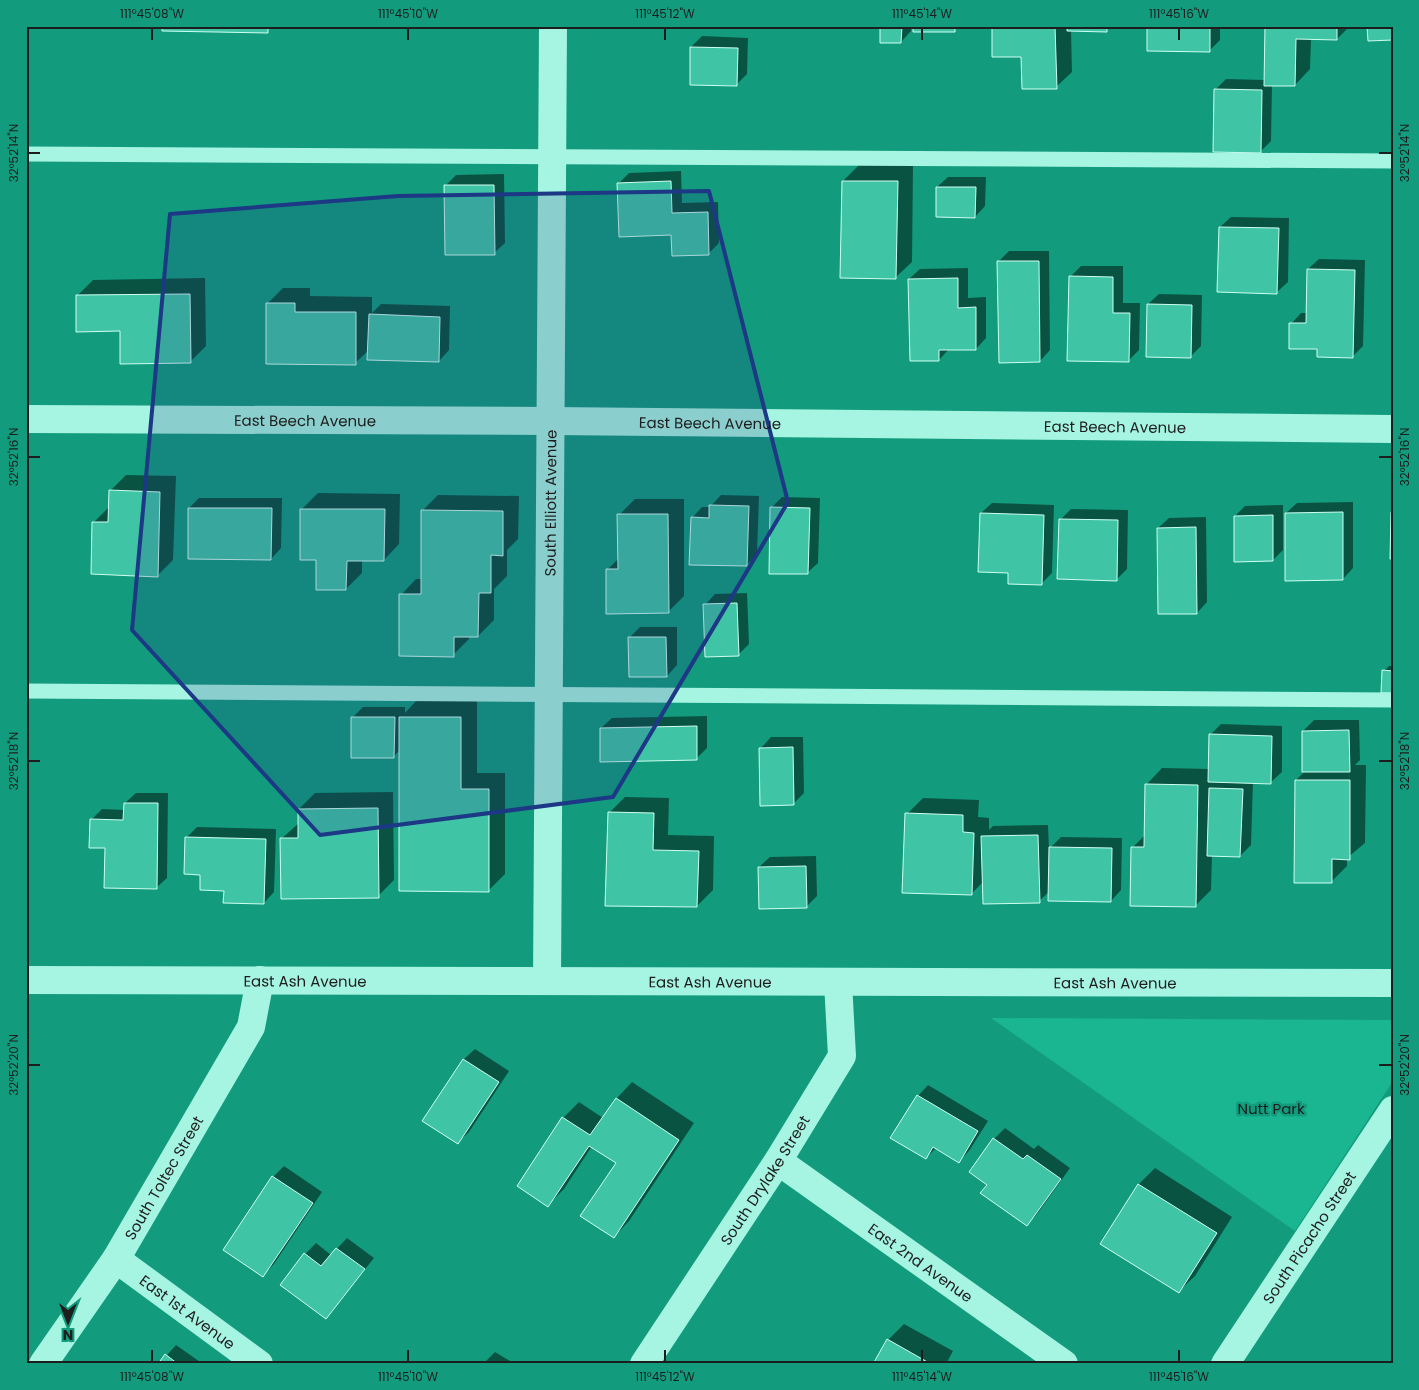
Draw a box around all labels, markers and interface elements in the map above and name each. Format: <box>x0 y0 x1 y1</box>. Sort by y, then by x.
text: 111°45'08"W <box>120 5 184 22</box>
text: 111°45'10"W <box>378 5 438 22</box>
text: 111°45'12"W <box>635 5 695 22</box>
text: 111°45'14"W <box>892 5 952 22</box>
text: 111°45'16"W <box>1149 5 1209 22</box>
text: 32°52'14"N <box>5 124 22 182</box>
text: 32°52'14"N <box>1396 124 1413 182</box>
street label: East Beech Avenue <box>234 409 376 431</box>
street label: East Beech Avenue <box>639 411 781 434</box>
street label: East Beech Avenue <box>1044 415 1186 438</box>
text: 32°52'16"N <box>5 428 22 486</box>
text: 32°52'16"N <box>1396 428 1413 486</box>
street label: South Elliott Avenue <box>539 429 561 577</box>
text: 32°52'18"N <box>5 732 22 790</box>
text: 32°52'18"N <box>1396 732 1413 790</box>
street label: East Ash Avenue <box>243 970 367 991</box>
street label: East Ash Avenue <box>648 971 772 992</box>
street label: East Ash Avenue <box>1053 972 1177 993</box>
text: 32°52'20"N <box>5 1034 22 1096</box>
text: 32°52'20"N <box>1396 1034 1413 1096</box>
park label: Nutt Park <box>1237 1098 1305 1119</box>
street label: South Drylake Street <box>715 1111 814 1249</box>
street label: South Toltec Street <box>119 1112 208 1244</box>
street label: South Picacho Street <box>1257 1167 1360 1308</box>
street label: East 2nd Avenue <box>864 1218 977 1307</box>
street label: East 1st Avenue <box>136 1270 240 1354</box>
north arrow <box>42 1298 92 1348</box>
text: N <box>63 1325 73 1345</box>
text: 111°45'08"W <box>120 1368 184 1385</box>
text: 111°45'10"W <box>378 1368 438 1385</box>
text: 111°45'12"W <box>635 1368 695 1385</box>
text: 111°45'14"W <box>892 1368 952 1385</box>
text: 111°45'16"W <box>1149 1368 1209 1385</box>

